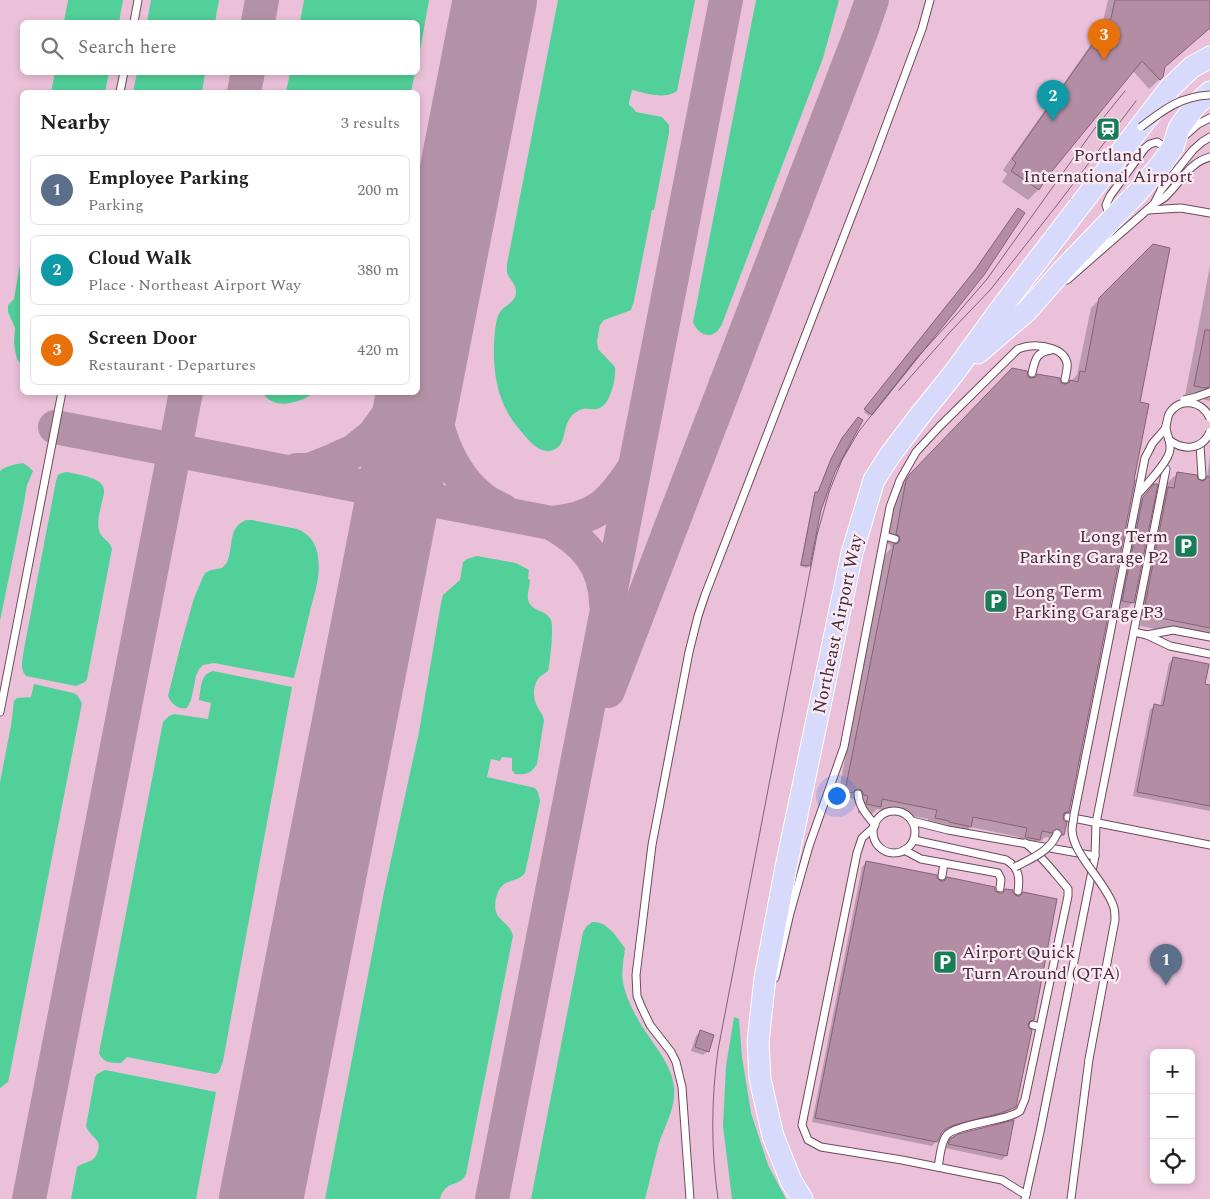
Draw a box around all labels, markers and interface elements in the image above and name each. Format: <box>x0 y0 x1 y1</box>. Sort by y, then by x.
pin: 3 <box>1088 19 1120 60</box>
search box <box>20 20 420 75</box>
text: Search here <box>78 33 177 62</box>
icon: search <box>38 34 66 62</box>
pin: 2 <box>1037 80 1069 121</box>
text: Nearby <box>40 107 110 139</box>
text: 3 results <box>341 111 400 135</box>
station icon: Portland International Airport <box>1095 116 1121 142</box>
place label: Portland International Airport <box>1023 142 1193 190</box>
text: Employee Parking <box>88 164 249 193</box>
text: 1 <box>53 178 61 202</box>
text: 200 m <box>357 178 399 202</box>
text: Parking <box>88 193 144 217</box>
text: Cloud Walk <box>88 244 192 273</box>
text: 2 <box>53 258 61 282</box>
text: 380 m <box>357 258 399 282</box>
text: Place · Northeast Airport Way <box>88 273 301 297</box>
text: Screen Door <box>88 324 196 353</box>
text: 3 <box>53 338 61 362</box>
text: 420 m <box>357 338 399 362</box>
text: Restaurant · Departures <box>88 353 256 377</box>
place label: Long Term Parking Garage P2 <box>1019 523 1168 571</box>
street label: Northeast Airport Way <box>806 530 871 716</box>
parking icon: Long Term Parking Garage P2 <box>1173 533 1199 559</box>
place label: Long Term Parking Garage P3 <box>1014 578 1163 626</box>
parking icon: Long Term Parking Garage P3 <box>983 588 1009 614</box>
your location <box>824 783 850 809</box>
place label: Airport Quick Turn Around (QTA) <box>962 939 1120 987</box>
pin: 1 <box>1150 944 1182 985</box>
parking icon: Airport Quick Turn Around (QTA) <box>932 949 958 975</box>
map controls <box>1150 1049 1195 1184</box>
button: + <box>1150 1049 1195 1094</box>
button: − <box>1150 1094 1195 1139</box>
button: locate <box>1150 1139 1195 1184</box>

